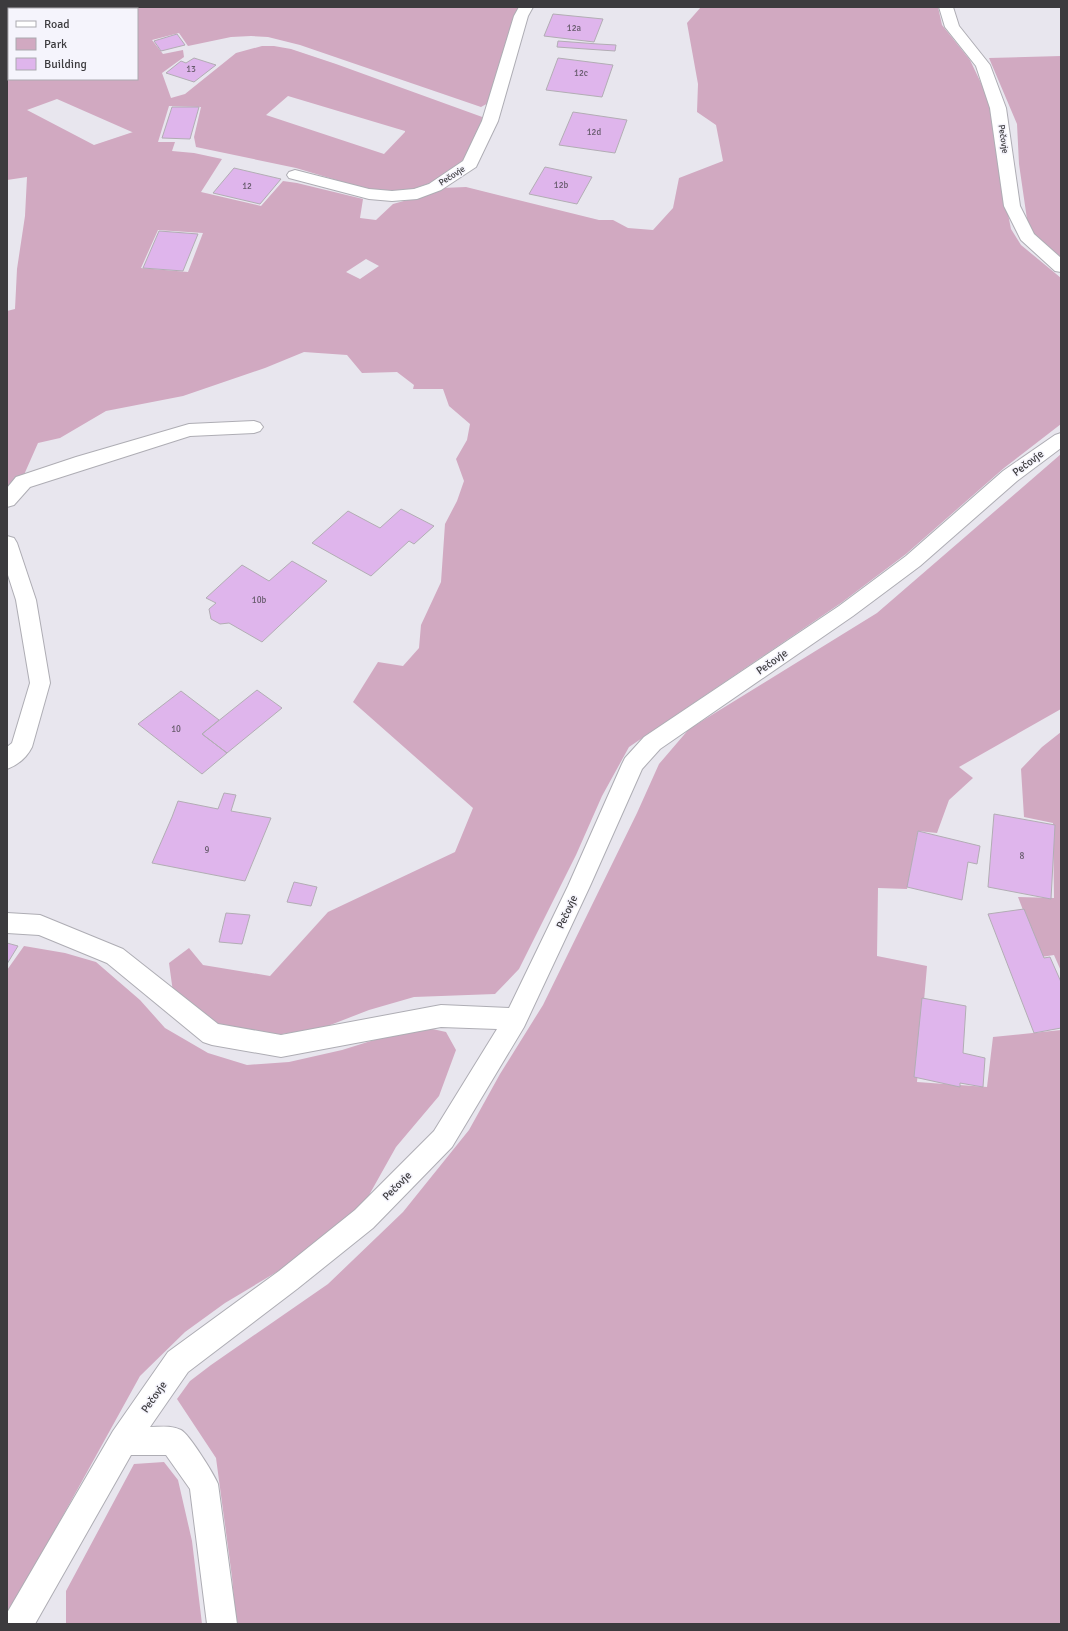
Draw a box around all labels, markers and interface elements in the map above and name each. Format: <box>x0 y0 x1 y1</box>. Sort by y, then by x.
legend <box>8 8 138 80</box>
text: Road <box>44 17 70 32</box>
house number: 12a <box>567 23 582 34</box>
text: Park <box>44 37 67 52</box>
text: Building <box>44 57 87 72</box>
house number: 13 <box>186 64 196 75</box>
house number: 12c <box>574 68 588 79</box>
street label: Pečovje <box>996 124 1011 155</box>
house number: 12d <box>587 127 601 138</box>
street label: Pečovje <box>437 163 468 189</box>
house number: 12b <box>554 180 568 191</box>
house number: 12 <box>242 181 252 192</box>
street label: Pečovje <box>1010 447 1046 479</box>
house number: 10b <box>252 595 266 606</box>
street label: Pečovje <box>754 646 790 678</box>
house number: 10 <box>171 724 181 735</box>
house number: 9 <box>205 845 210 856</box>
house number: 8 <box>1020 851 1025 862</box>
street label: Pečovje <box>554 893 580 931</box>
street label: Pečovje <box>380 1169 414 1203</box>
street label: Pečovje <box>138 1379 170 1415</box>

